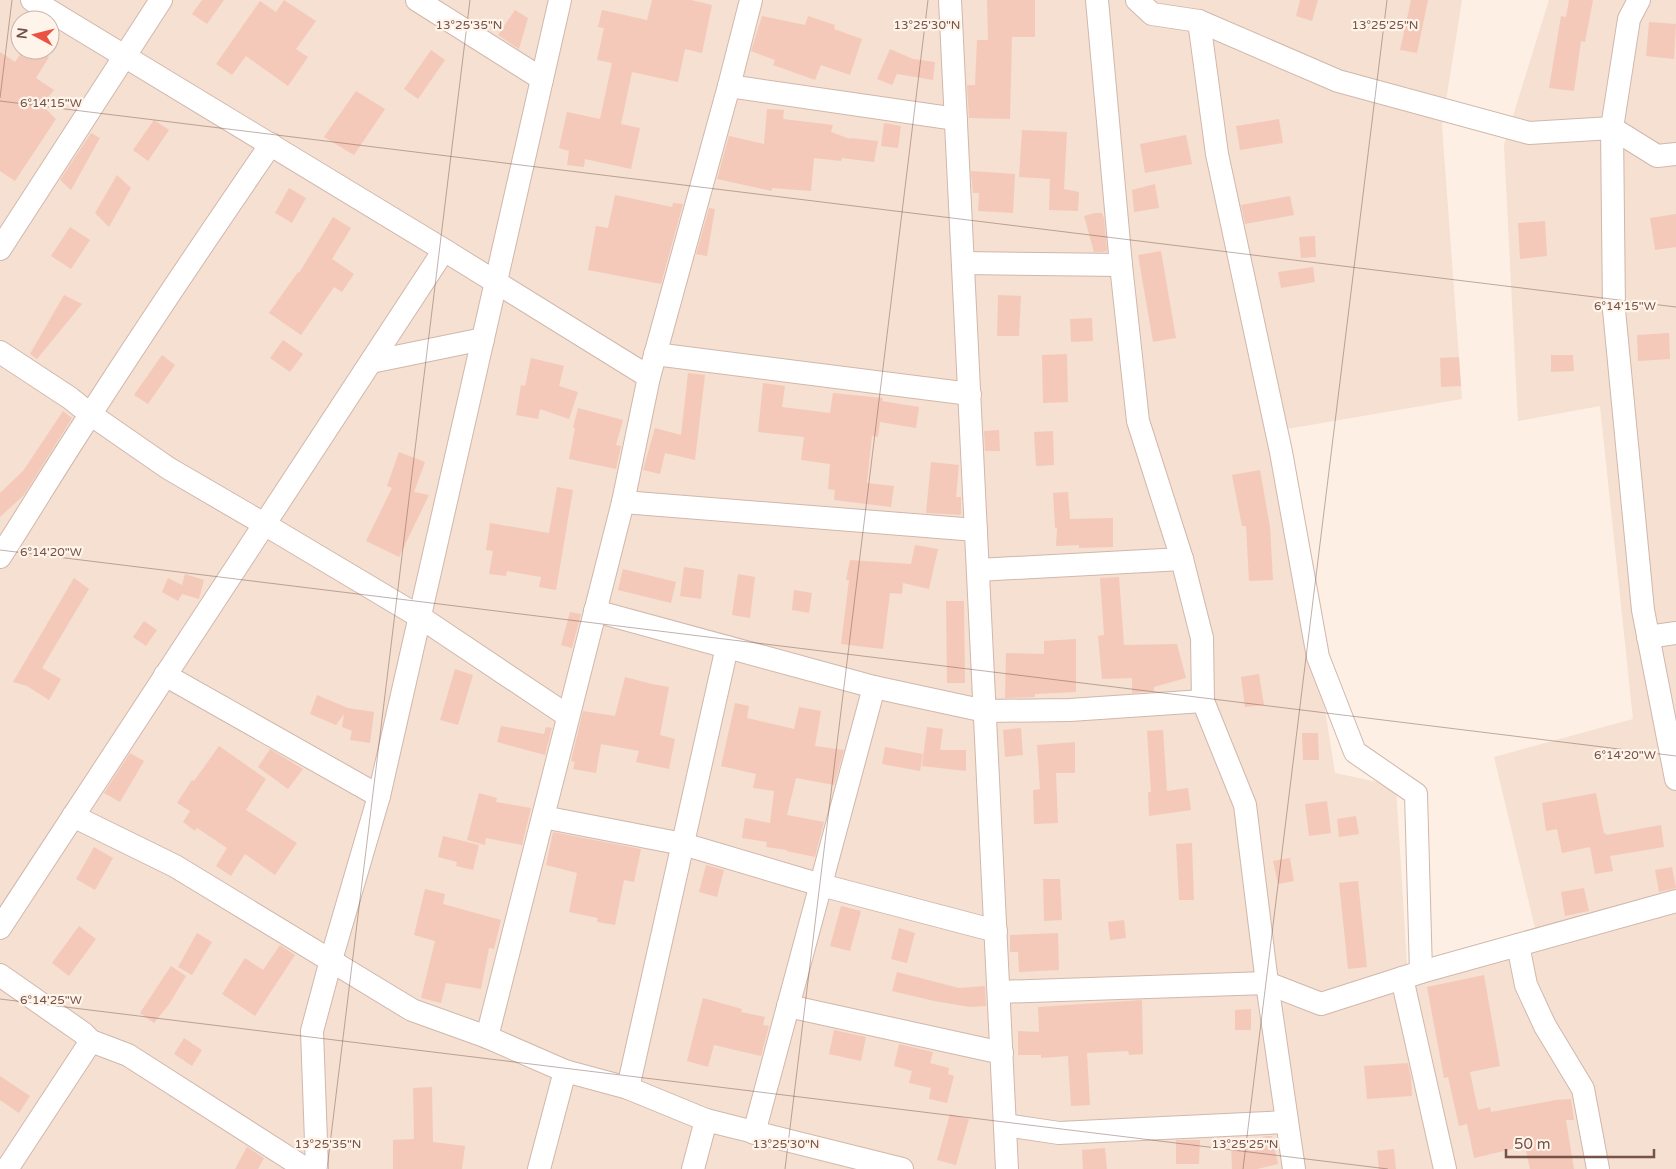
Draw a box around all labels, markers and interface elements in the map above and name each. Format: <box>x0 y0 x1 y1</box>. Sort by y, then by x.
north arrow <box>10 10 60 60</box>
text: 13°25'35"N <box>436 18 503 32</box>
text: 13°25'30"N <box>894 18 961 32</box>
text: 13°25'25"N <box>1352 18 1419 32</box>
text: N <box>13 27 32 40</box>
text: 6°14'15"W <box>20 96 82 110</box>
text: 6°14'15"W <box>1594 299 1656 313</box>
text: 6°14'20"W <box>20 545 82 559</box>
text: 6°14'20"W <box>1594 748 1656 762</box>
text: 6°14'25"W <box>20 993 82 1007</box>
scale bar <box>1506 1126 1654 1158</box>
text: 50 m <box>1514 1135 1551 1153</box>
text: 13°25'35"N <box>295 1137 362 1151</box>
text: 13°25'30"N <box>753 1137 820 1151</box>
text: 13°25'25"N <box>1212 1137 1279 1151</box>

